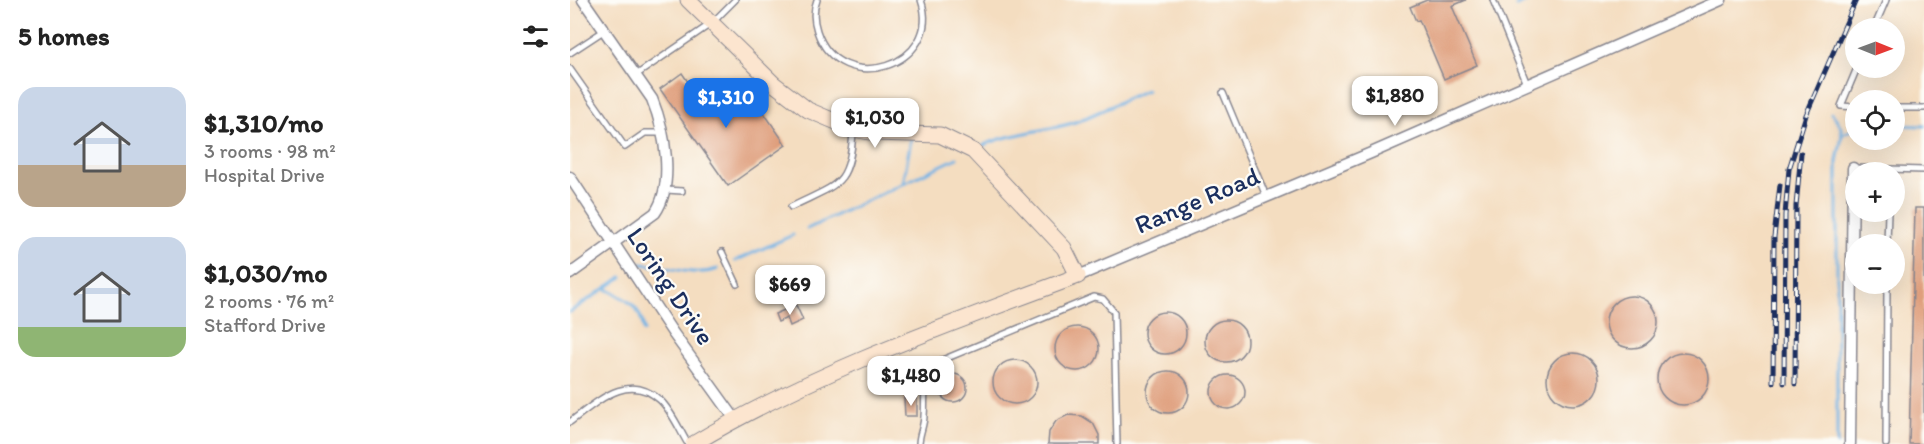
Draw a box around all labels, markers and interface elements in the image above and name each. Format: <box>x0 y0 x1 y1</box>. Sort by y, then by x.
north arrow <box>1845 18 1905 78</box>
map controls <box>1845 18 1905 294</box>
text: 5 homes <box>18 20 110 52</box>
icon: filters <box>519 20 552 53</box>
pin: $1,880 <box>1346 76 1444 127</box>
pin: $1,310 <box>677 78 775 129</box>
text: $1,880 <box>1366 83 1424 107</box>
text: $1,310 <box>698 85 754 109</box>
button: locate <box>1845 90 1905 150</box>
pin: $1,030 <box>826 98 924 149</box>
text: $1,030 <box>845 105 905 129</box>
text: $1,310/mo <box>204 107 324 139</box>
icon: home <box>66 111 138 183</box>
text: 3 rooms · 98 m² <box>204 139 336 163</box>
street label: Range Road <box>1130 159 1264 241</box>
button: + <box>1845 162 1905 222</box>
text: Hospital Drive <box>204 163 325 187</box>
street label: Loring Drive <box>620 221 722 351</box>
button: − <box>1845 234 1905 294</box>
text: $1,030/mo <box>204 257 328 289</box>
icon: home <box>66 261 138 333</box>
pin: $669 <box>754 265 826 316</box>
text: $669 <box>769 272 811 296</box>
text: 2 rooms · 76 m² <box>204 289 334 313</box>
text: Stafford Drive <box>204 313 326 337</box>
pin: $1,480 <box>862 356 960 407</box>
text: $1,480 <box>881 363 941 387</box>

